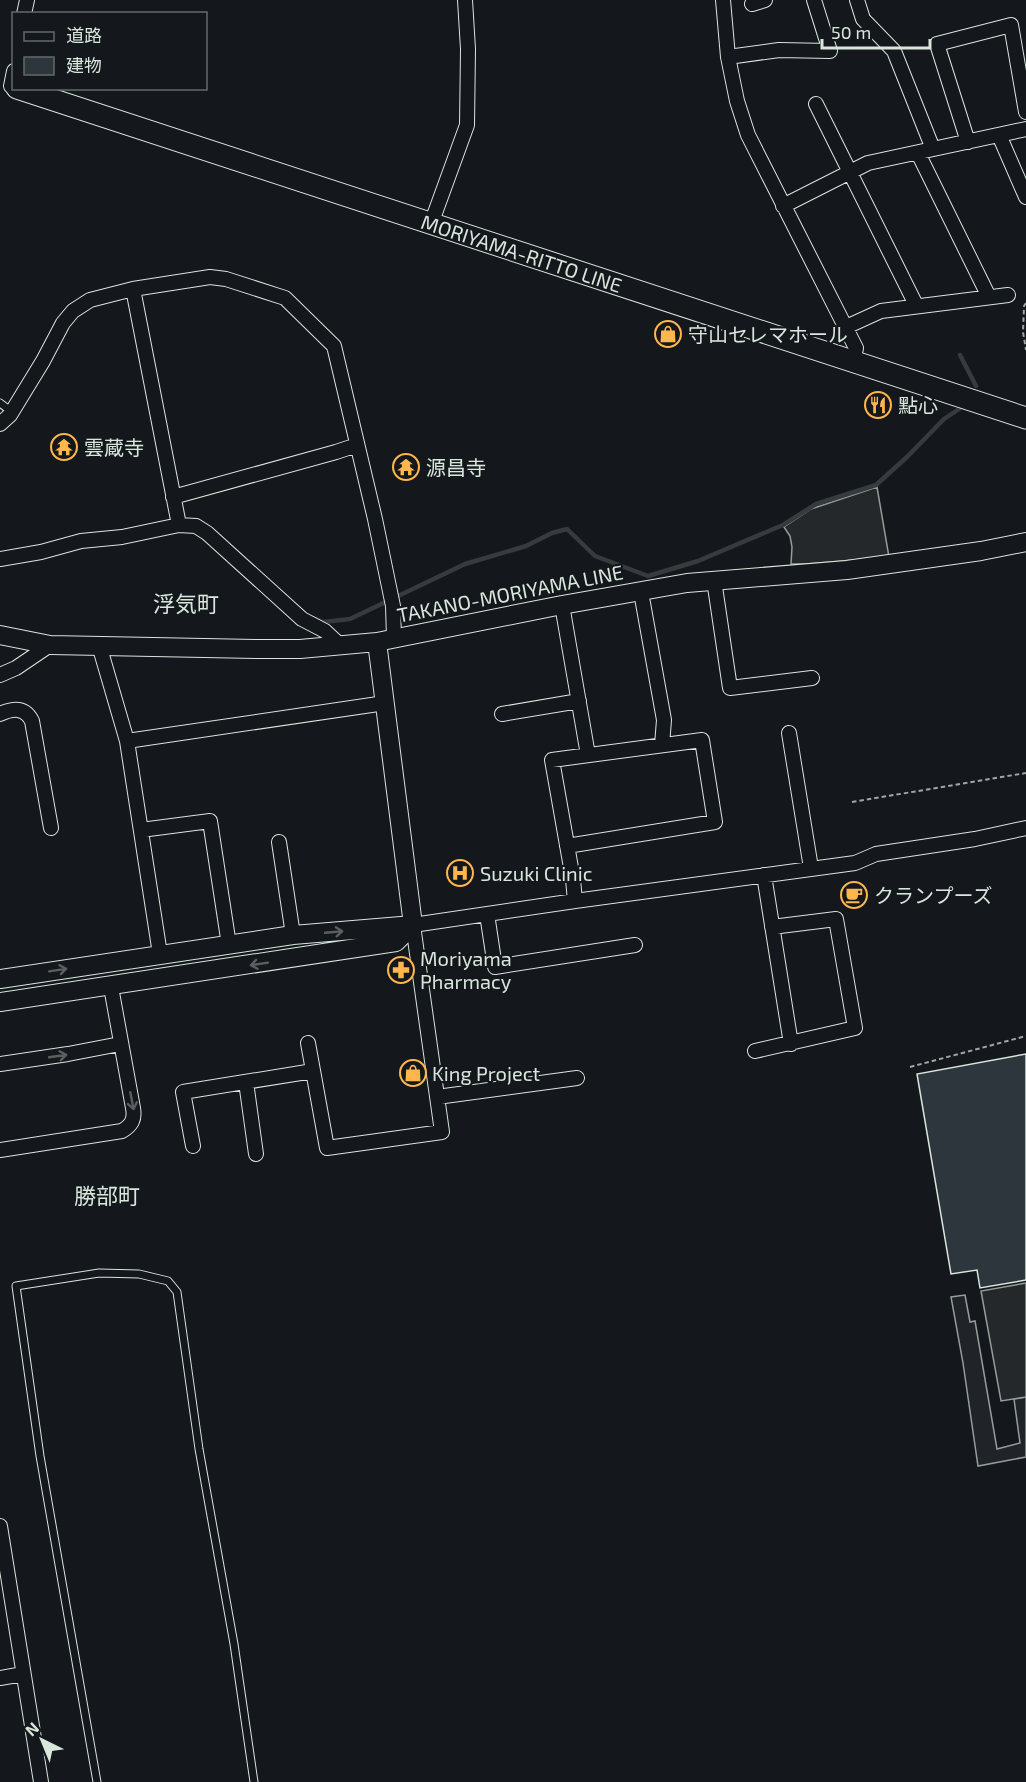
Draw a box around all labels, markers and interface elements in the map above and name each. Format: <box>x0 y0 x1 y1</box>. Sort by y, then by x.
legend <box>12 12 207 90</box>
scale bar <box>822 12 930 50</box>
text: 50 m <box>831 21 871 43</box>
text: 道路 <box>66 24 102 46</box>
text: 建物 <box>66 54 102 76</box>
street label: MORIYAMA-RITTO LINE <box>418 209 625 297</box>
shop icon: 守山セレマホール <box>653 319 683 349</box>
place label: 守山セレマホール <box>688 322 848 346</box>
restaurant icon: 點心 <box>863 390 893 420</box>
place label: 點心 <box>898 393 938 417</box>
temple icon: 雲蔵寺 <box>49 432 79 462</box>
place label: 雲蔵寺 <box>84 435 144 459</box>
temple icon: 源昌寺 <box>391 452 421 482</box>
place label: 源昌寺 <box>426 455 486 479</box>
street label: TAKANO-MORIYAMA LINE <box>395 559 625 627</box>
district label: 浮気町 <box>153 590 219 616</box>
hospital icon: Suzuki Clinic <box>445 858 475 888</box>
place label: Suzuki Clinic <box>480 861 593 885</box>
cafe icon: クランプーズ <box>839 880 869 910</box>
place label: クランプーズ <box>874 883 992 907</box>
one-way arrow <box>324 926 344 937</box>
place label: Moriyama Pharmacy <box>420 946 512 993</box>
pharmacy icon: Moriyama Pharmacy <box>386 955 416 985</box>
one-way arrow <box>249 958 269 969</box>
one-way arrow <box>47 965 67 976</box>
one-way arrow <box>48 1050 67 1061</box>
shop icon: King Project <box>398 1058 428 1088</box>
place label: King Project <box>432 1061 540 1085</box>
one-way arrow <box>127 1091 138 1110</box>
district label: 勝部町 <box>74 1182 140 1208</box>
north arrow <box>12 1710 72 1770</box>
text: N <box>21 1718 42 1740</box>

